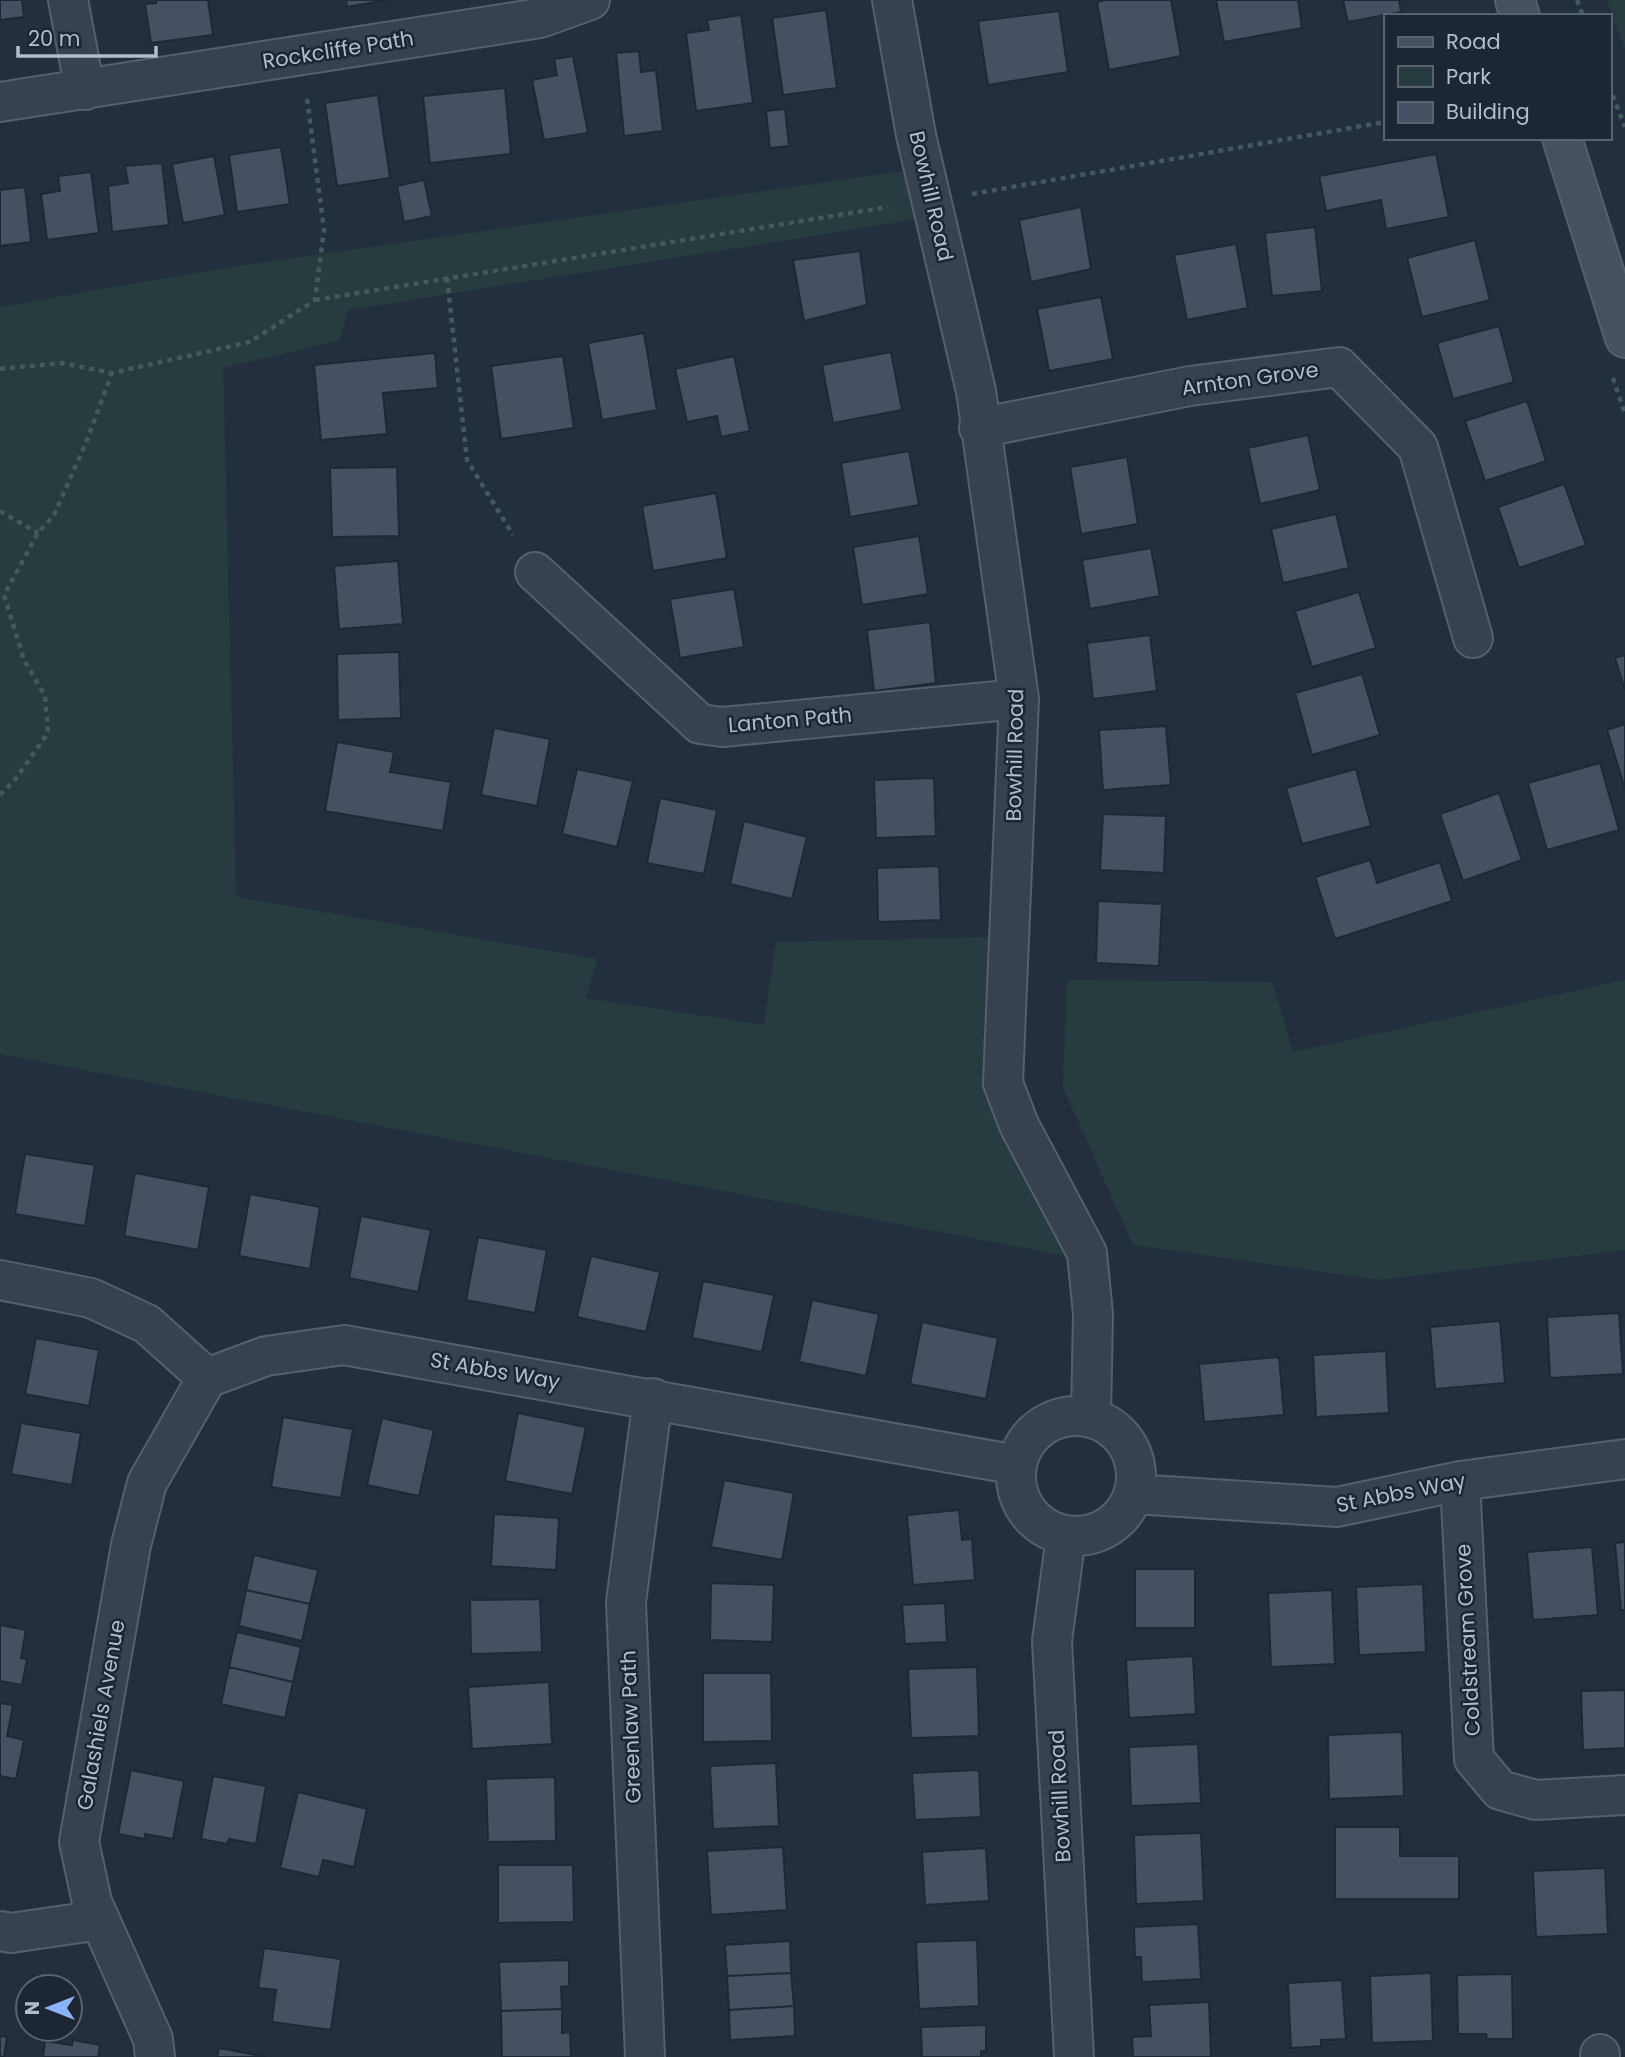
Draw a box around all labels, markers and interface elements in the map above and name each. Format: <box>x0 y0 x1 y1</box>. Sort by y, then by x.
scale bar <box>18 14 156 58</box>
legend <box>1384 14 1611 140</box>
street label: Rockcliffe Path <box>260 23 416 76</box>
text: 20 m <box>28 24 81 53</box>
text: Road <box>1446 27 1501 56</box>
text: Park <box>1446 62 1491 91</box>
text: Building <box>1446 97 1530 126</box>
street label: Bowhill Road <box>902 128 961 264</box>
street label: Arnton Grove <box>1180 355 1320 402</box>
street label: Bowhill Road <box>999 688 1030 822</box>
street label: Lanton Path <box>727 700 853 739</box>
street label: St Abbs Way <box>428 1345 562 1396</box>
street label: St Abbs Way <box>1334 1466 1468 1519</box>
street label: Coldstream Grove <box>1448 1543 1487 1737</box>
street label: Galashiels Avenue <box>69 1617 132 1813</box>
street label: Greenlaw Path <box>613 1650 648 1804</box>
street label: Bowhill Road <box>1042 1729 1077 1863</box>
north arrow <box>14 1973 84 2043</box>
text: N <box>19 2001 46 2015</box>

